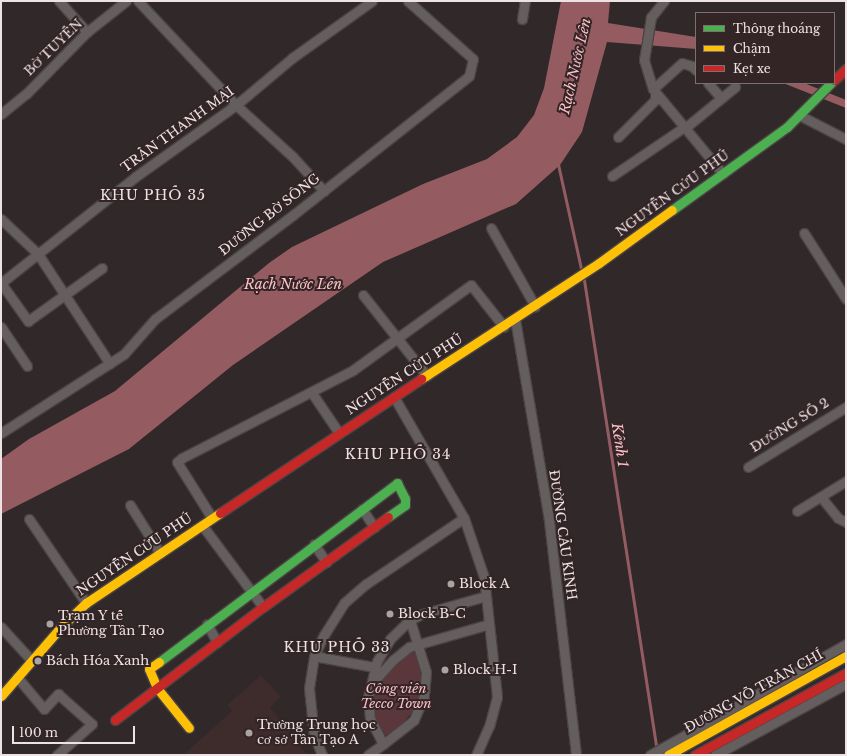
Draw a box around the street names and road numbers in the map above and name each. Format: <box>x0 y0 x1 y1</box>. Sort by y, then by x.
street label: BỜ TUYẾN <box>21 16 87 80</box>
street label: TRẦN THANH MẠI <box>118 84 238 176</box>
street label: NGUYỄN CỬU PHÚ <box>613 148 733 240</box>
street label: ĐƯỜNG BỜ SÔNG <box>216 171 324 259</box>
street label: NGUYỄN CỬU PHÚ <box>344 331 466 419</box>
street label: ĐƯỜNG SỐ 2 <box>748 396 832 456</box>
street label: ĐƯỜNG CẦU KINH <box>545 469 579 601</box>
street label: NGUYỄN CỬU PHÚ <box>74 510 196 600</box>
street label: ĐƯỜNG VÕ TRẦN CHÍ <box>681 647 827 737</box>

